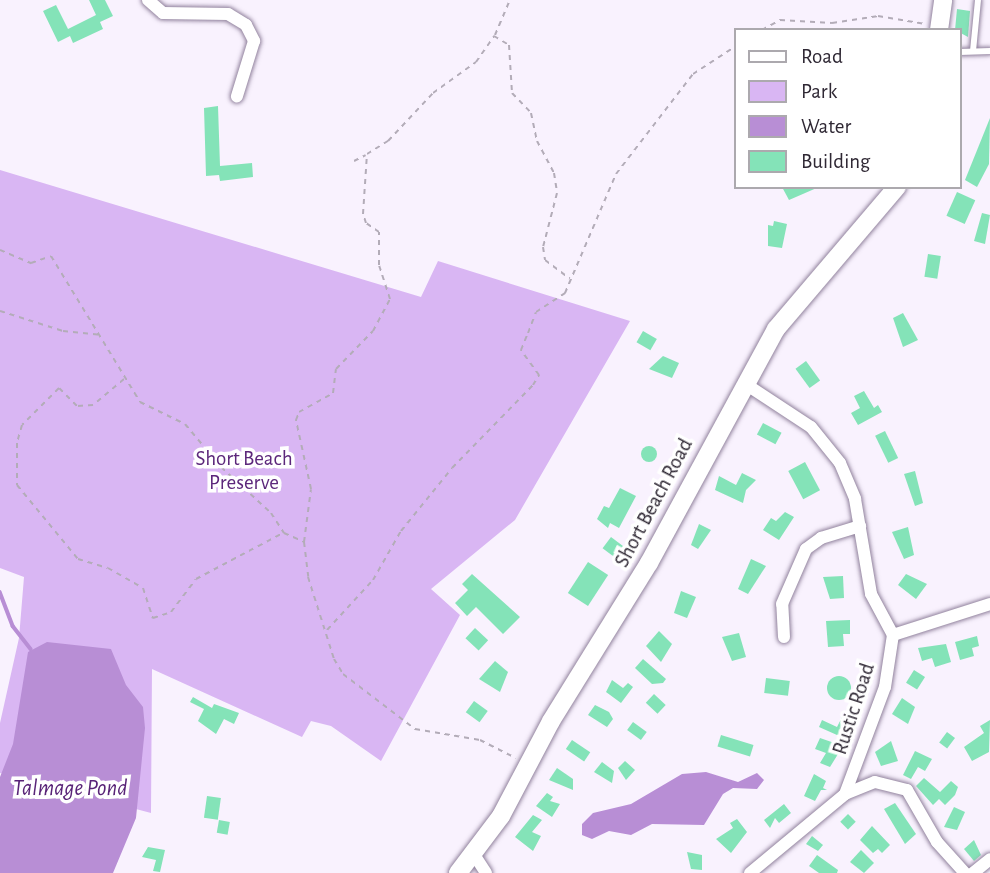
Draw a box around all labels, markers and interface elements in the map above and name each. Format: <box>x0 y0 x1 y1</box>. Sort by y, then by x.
legend <box>734 28 962 189</box>
text: Road <box>801 46 843 67</box>
text: Park <box>801 81 837 102</box>
text: Water <box>801 116 851 137</box>
text: Building <box>801 151 870 172</box>
street label: Short Beach Road <box>609 434 699 572</box>
park label: Short Beach Preserve <box>195 446 293 496</box>
street label: Rustic Road <box>827 660 881 758</box>
water label: Talmage Pond <box>13 775 127 803</box>

